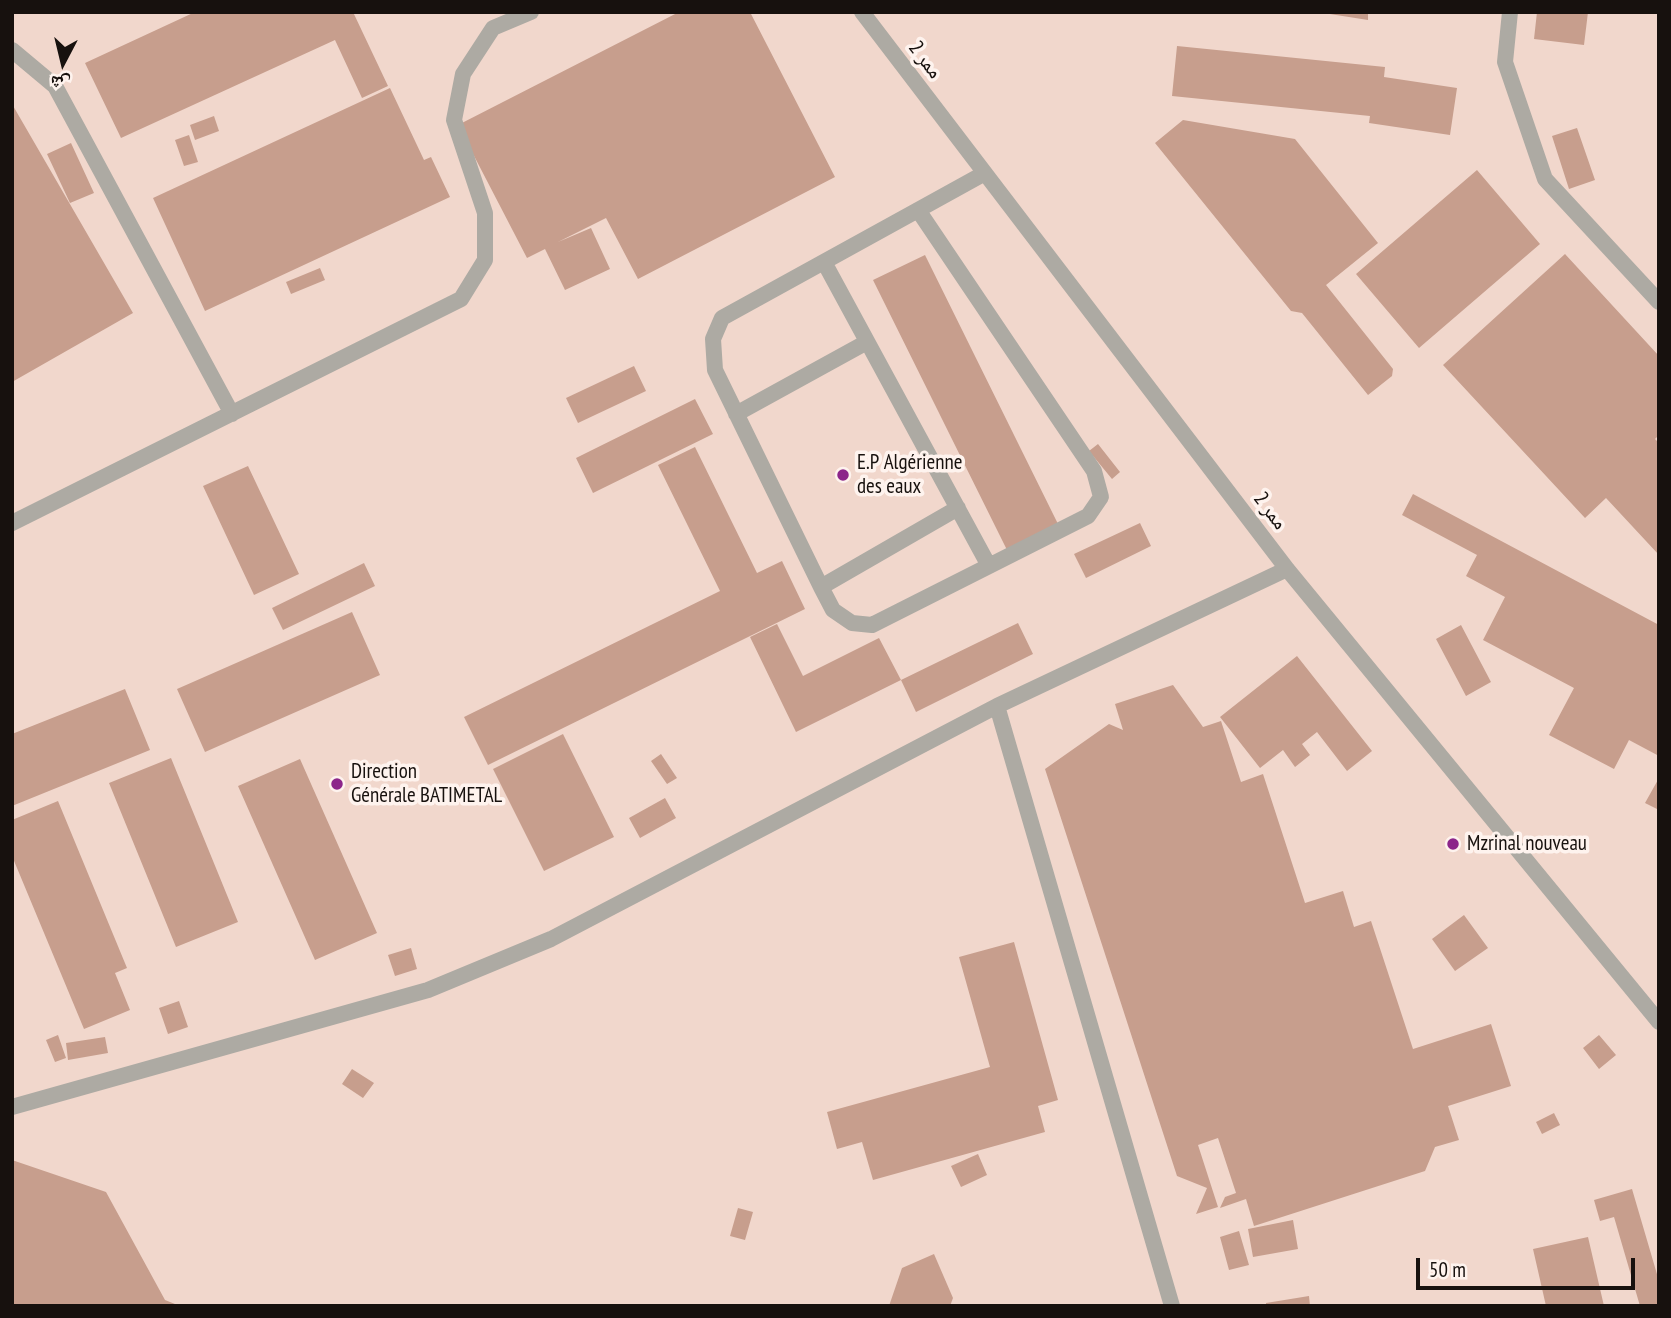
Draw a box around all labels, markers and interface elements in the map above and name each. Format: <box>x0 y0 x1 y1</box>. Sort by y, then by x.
north arrow <box>28 28 98 98</box>
street label: ممر 2 <box>903 36 947 84</box>
text: ش <box>49 71 72 97</box>
place label: E.P Algérienne des eaux <box>857 450 962 500</box>
marker: E.P Algérienne des eaux <box>835 467 851 483</box>
street label: ممر 2 <box>1248 487 1292 535</box>
place label: Direction Générale BATIMETAL <box>351 759 502 809</box>
marker: Direction Générale BATIMETAL <box>329 776 345 792</box>
place label: Mzrinal nouveau <box>1467 831 1587 857</box>
marker: Mzrinal nouveau <box>1445 836 1461 852</box>
scale bar <box>1419 1244 1638 1288</box>
text: 50 m <box>1429 1256 1466 1283</box>

